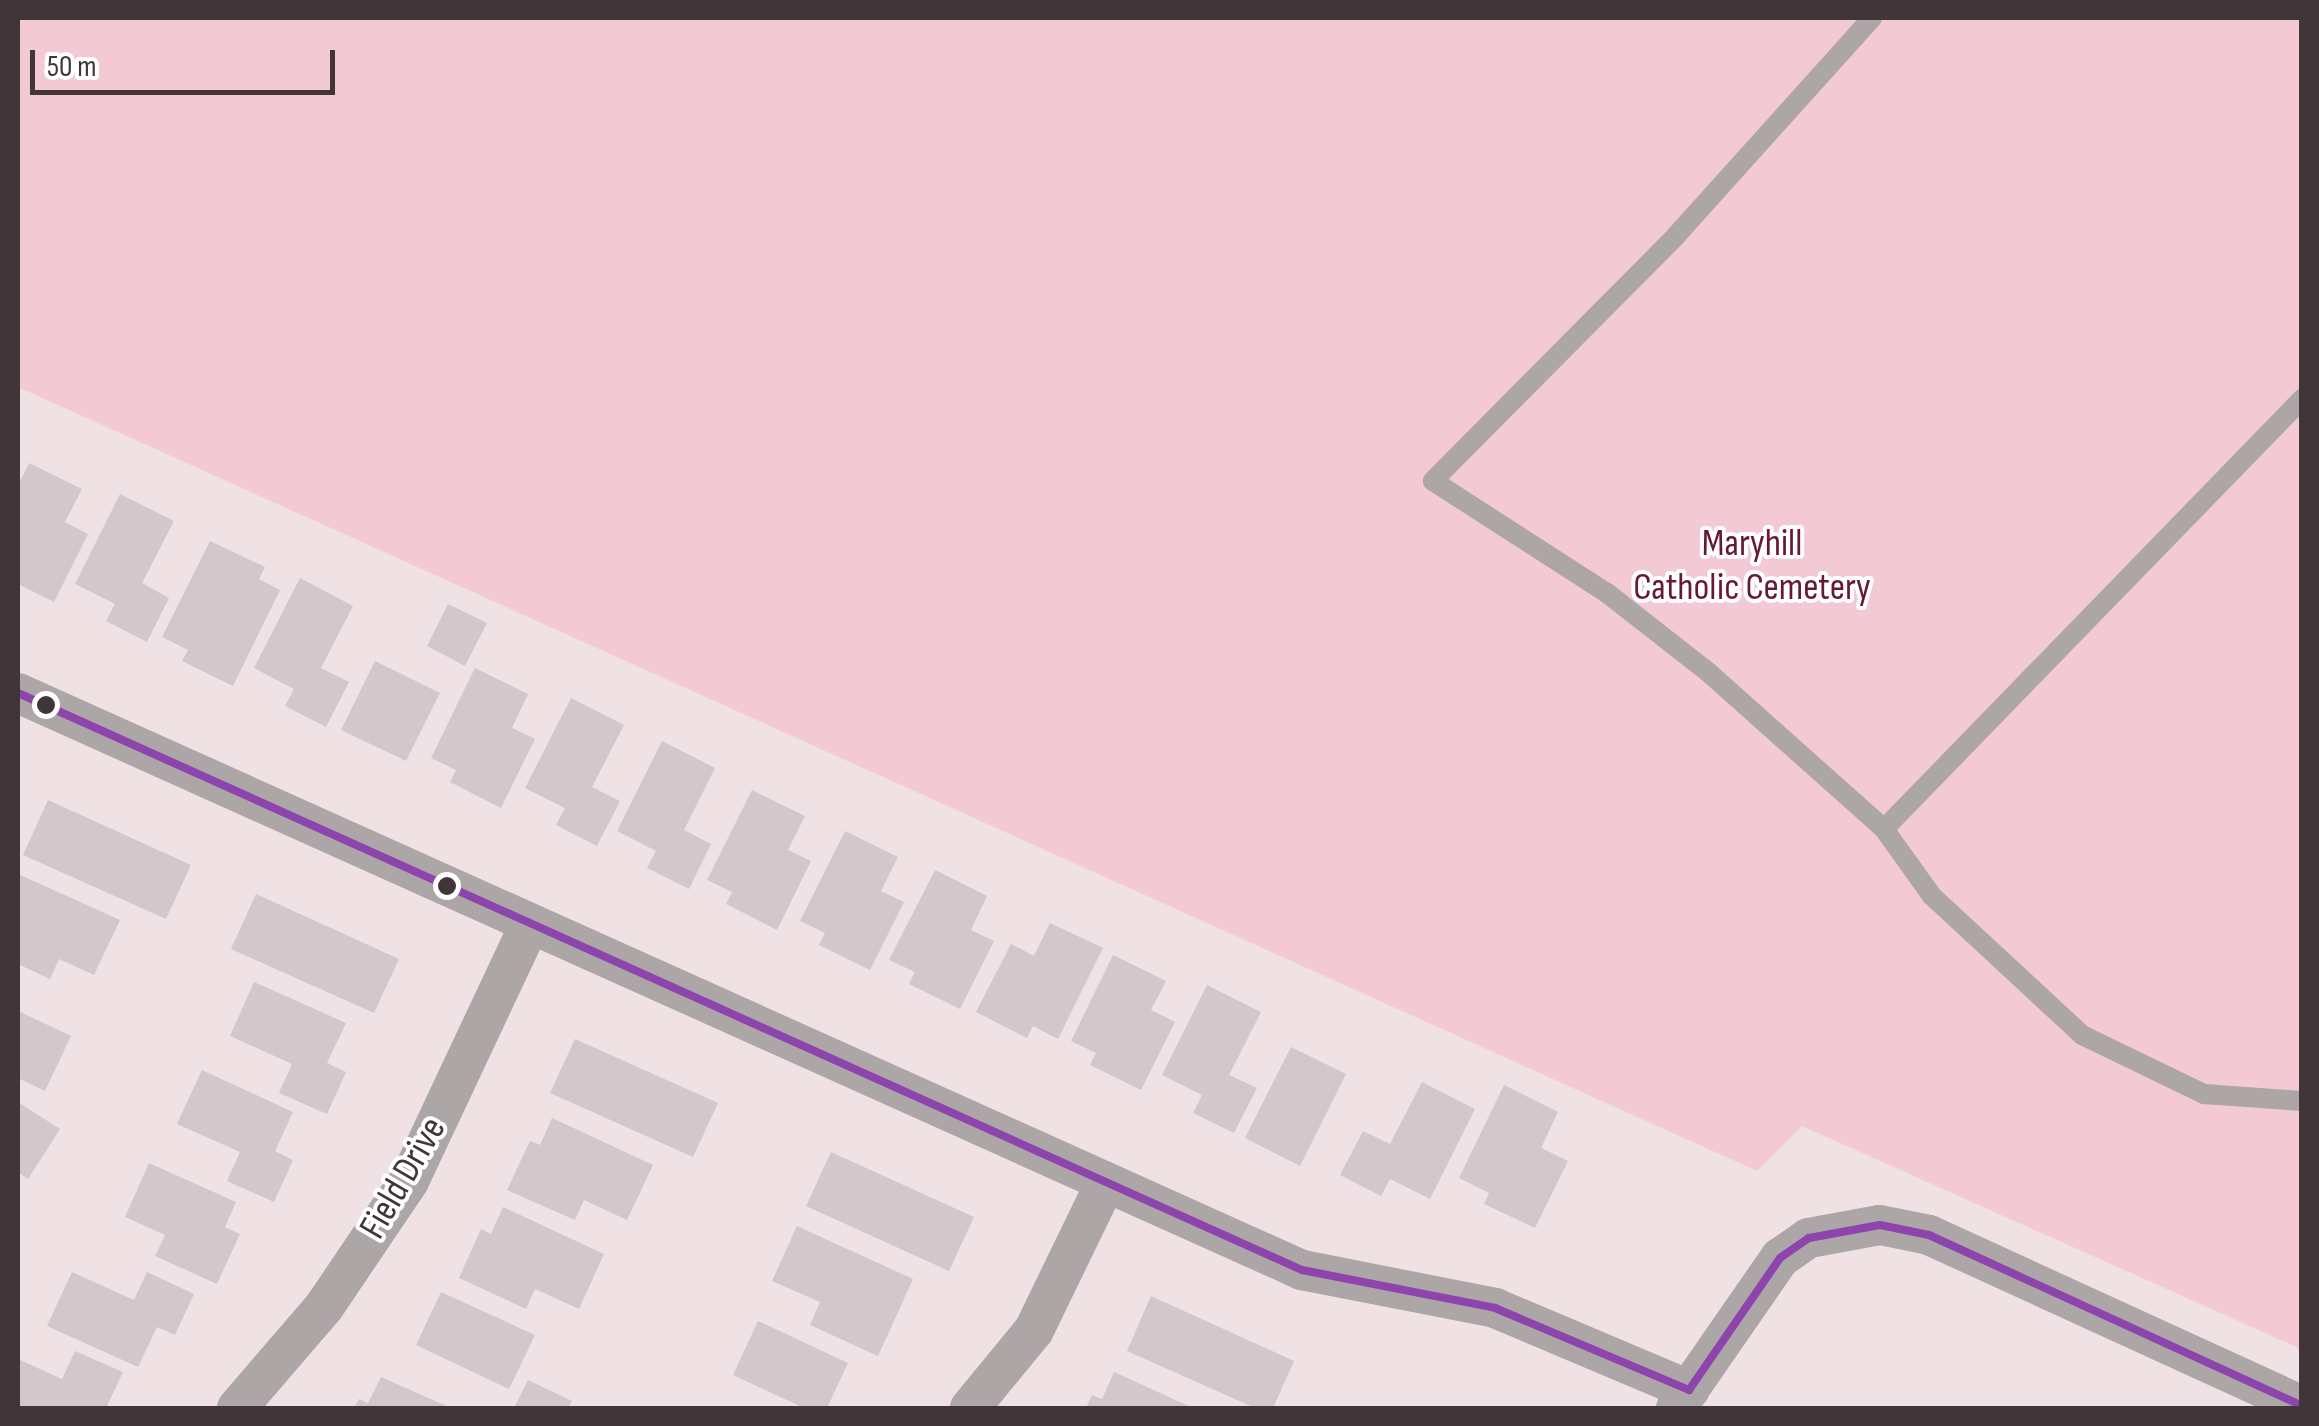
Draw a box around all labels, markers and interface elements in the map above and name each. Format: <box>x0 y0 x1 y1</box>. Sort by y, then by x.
scale bar <box>35 30 340 92</box>
text: 50 m <box>47 49 96 85</box>
park label: Maryhill Catholic Cemetery <box>1633 521 1871 610</box>
unlabelled marker <box>36 695 56 715</box>
unlabelled marker <box>437 876 457 896</box>
street label: Field Drive <box>350 1109 456 1247</box>

